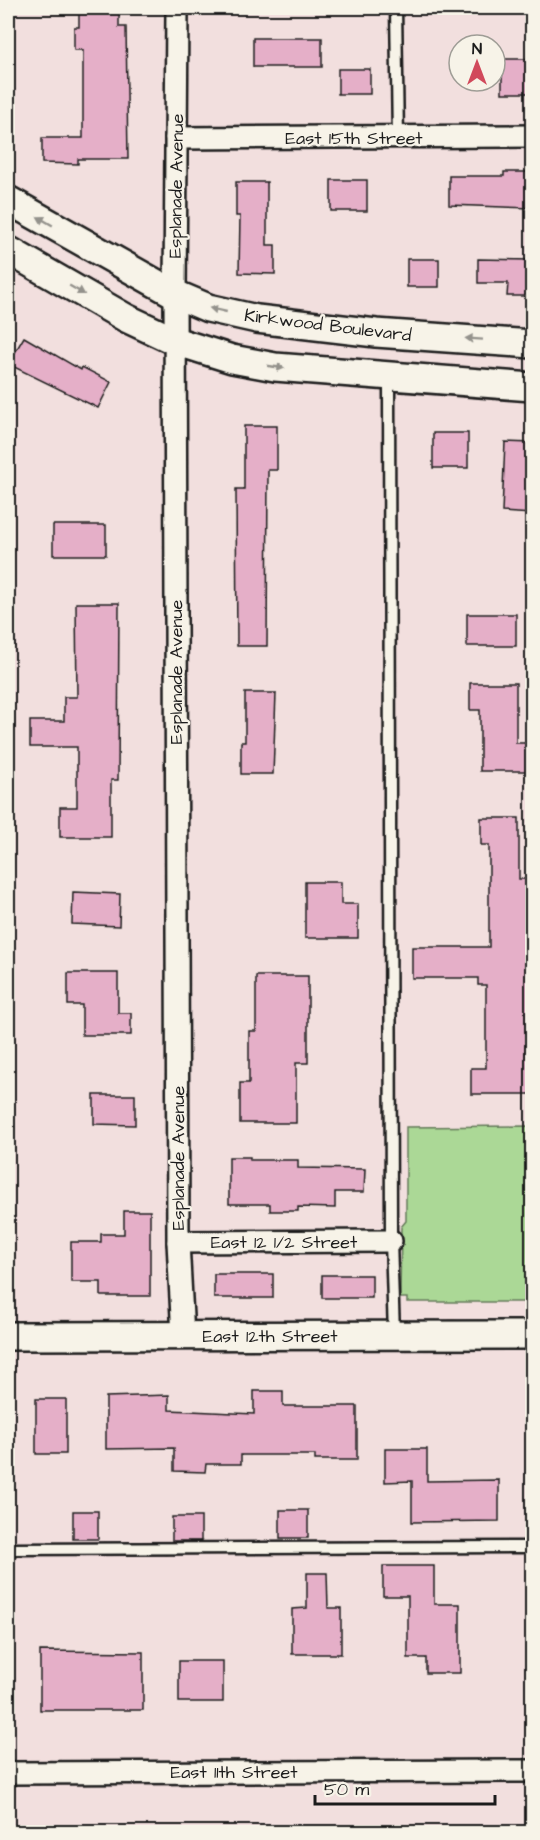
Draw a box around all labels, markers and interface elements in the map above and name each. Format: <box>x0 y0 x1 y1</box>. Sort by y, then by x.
north arrow <box>447 33 507 93</box>
text: N <box>472 38 482 60</box>
street label: Esplanade Avenue <box>163 113 190 258</box>
street label: East 15th Street <box>285 126 423 151</box>
one-way arrow <box>37 216 53 227</box>
one-way arrow <box>68 284 85 294</box>
street label: Kirkwood Boulevard <box>243 303 413 348</box>
one-way arrow <box>209 305 227 315</box>
one-way arrow <box>465 334 484 344</box>
one-way arrow <box>267 362 286 372</box>
street label: Esplanade Avenue <box>164 599 189 744</box>
street label: Esplanade Avenue <box>166 1085 191 1230</box>
street label: East 12 1/2 Street <box>211 1230 358 1255</box>
street label: East 12th Street <box>203 1324 338 1349</box>
street label: East 11th Street <box>171 1760 298 1785</box>
scale bar <box>315 1768 495 1806</box>
text: 50 m <box>324 1777 369 1802</box>

